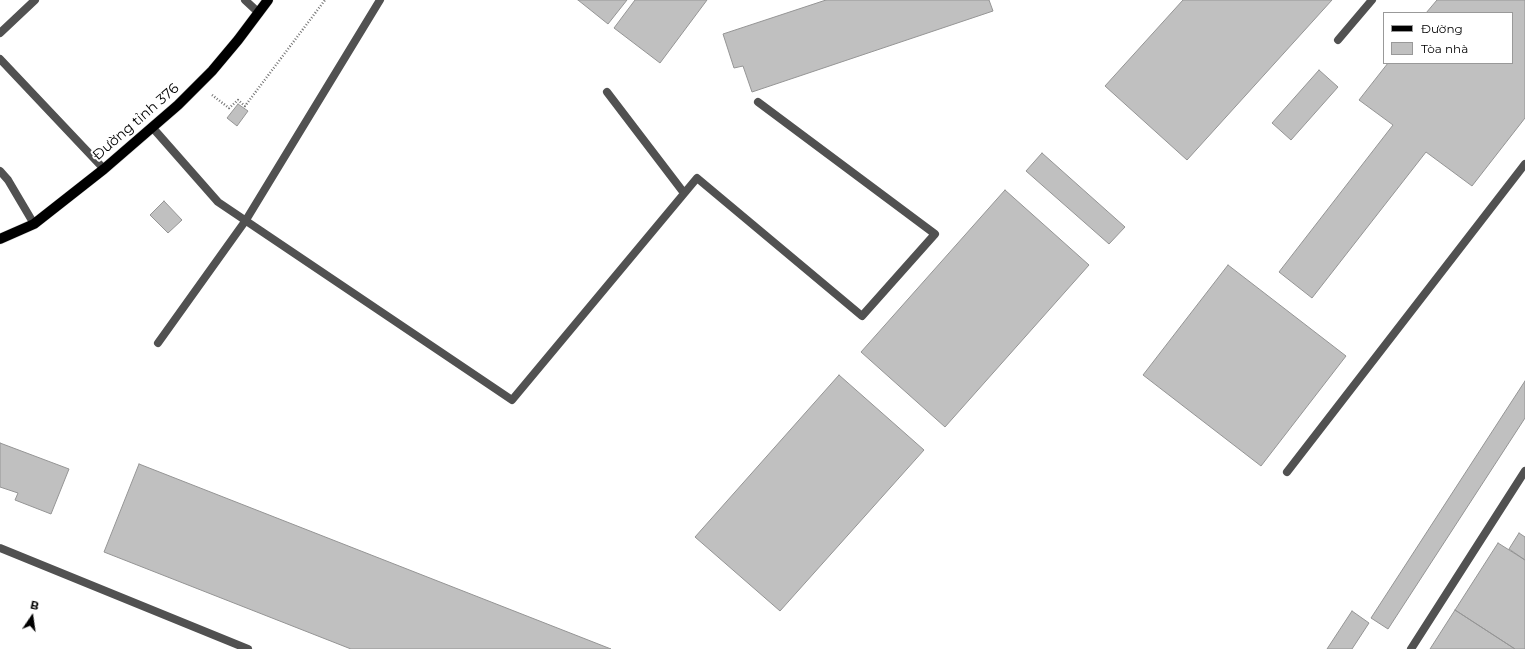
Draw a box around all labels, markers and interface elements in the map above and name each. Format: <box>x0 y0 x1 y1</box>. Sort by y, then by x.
legend <box>1383 12 1513 64</box>
text: Đường <box>1421 21 1463 36</box>
text: Tòa nhà <box>1421 41 1468 56</box>
street label: Đường tỉnh 376 <box>90 80 182 164</box>
north arrow <box>12 597 52 637</box>
text: B <box>29 598 40 613</box>

